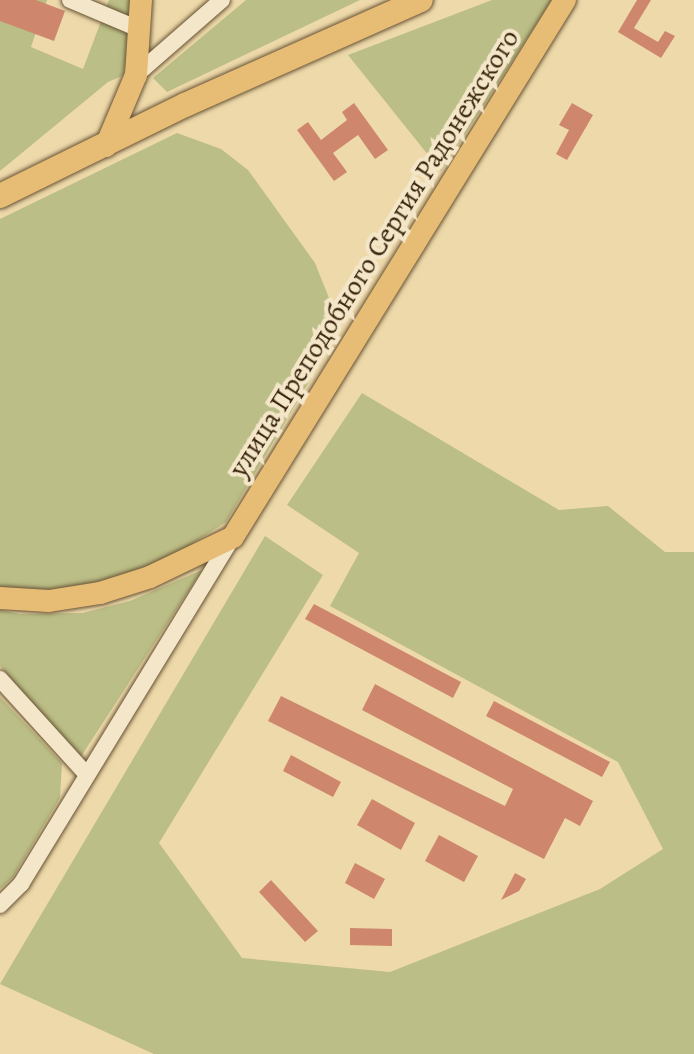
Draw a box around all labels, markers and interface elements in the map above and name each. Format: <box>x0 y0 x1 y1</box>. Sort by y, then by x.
street label: улица Преподобного Сергия Радонежского <box>222 23 526 483</box>

